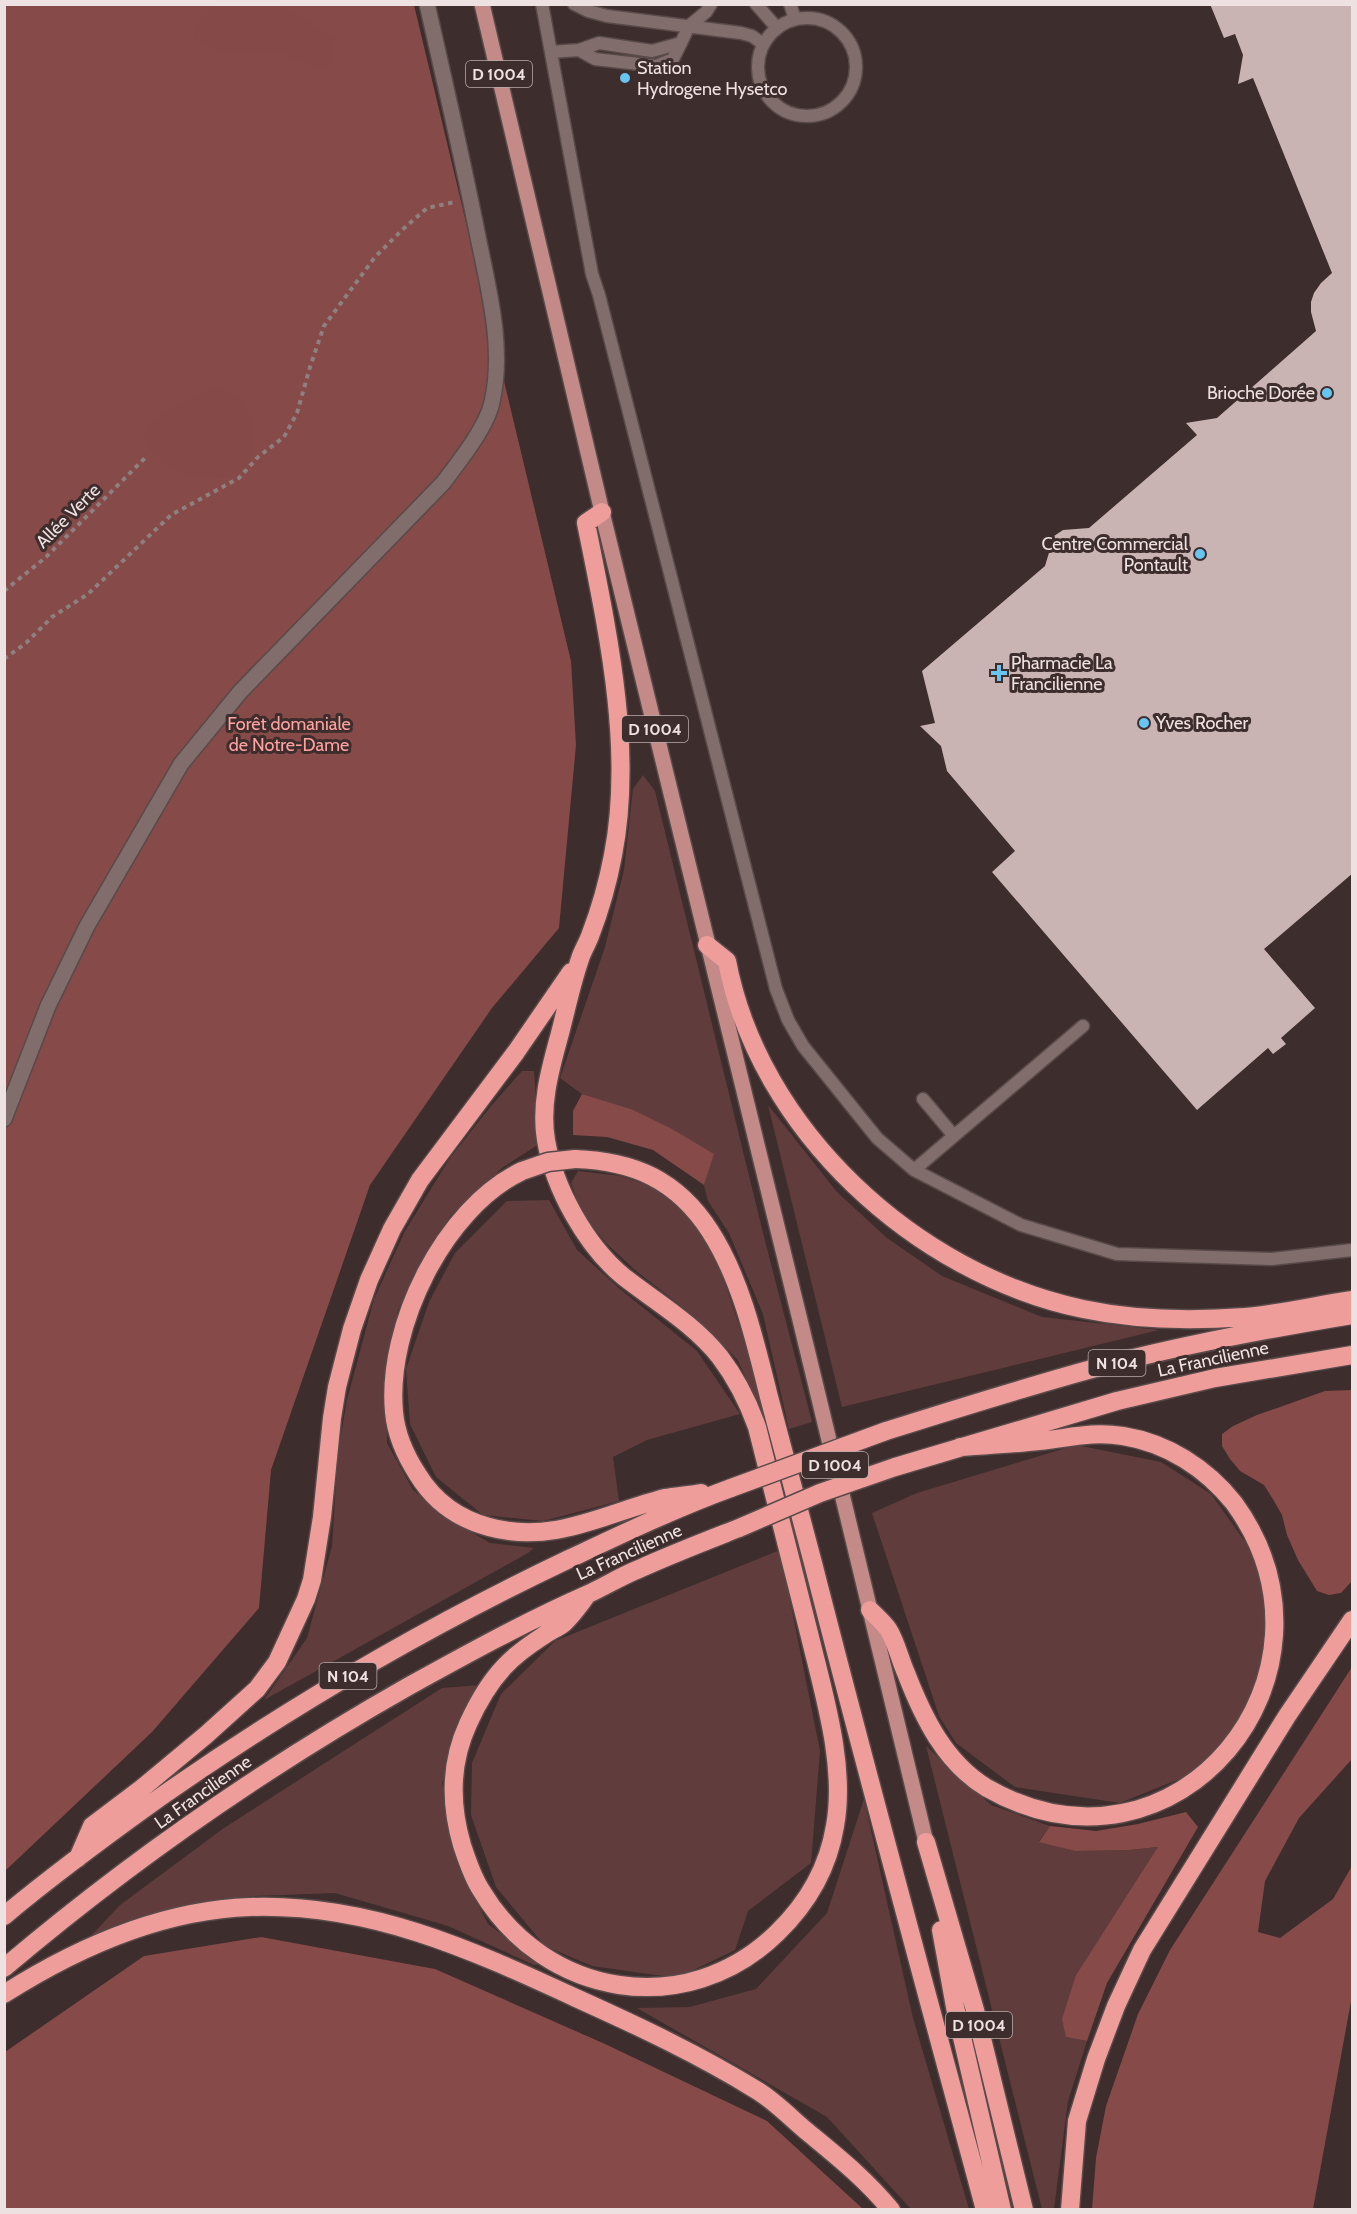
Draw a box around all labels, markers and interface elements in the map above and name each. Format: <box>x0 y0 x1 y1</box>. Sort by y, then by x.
place label: Station Hydrogene Hysetco <box>637 57 788 100</box>
road number: D 1004 <box>466 61 532 87</box>
marker: Station Hydrogene Hysetco <box>618 71 632 85</box>
place label: Brioche Dorée <box>1207 382 1315 404</box>
marker: Brioche Dorée <box>1320 386 1334 400</box>
street label: Allée Verte <box>31 479 105 553</box>
place label: Centre Commercial Pontault <box>1041 533 1189 576</box>
marker: Centre Commercial Pontault <box>1193 547 1207 561</box>
place label: Pharmacie La Francilienne <box>1011 652 1113 695</box>
marker: Pharmacie La Francilienne <box>992 666 1006 680</box>
place label: Yves Rocher <box>1155 712 1248 734</box>
park label: Forêt domaniale de Notre-Dame <box>227 713 351 756</box>
road number: D 1004 <box>622 716 688 742</box>
marker: Yves Rocher <box>1137 716 1151 730</box>
street label: La Francilienne <box>1155 1336 1271 1382</box>
road number: N 104 <box>1088 1350 1146 1376</box>
road number: D 1004 <box>802 1452 868 1478</box>
street label: La Francilienne <box>573 1519 685 1585</box>
road number: N 104 <box>320 1663 376 1689</box>
street label: La Francilienne <box>150 1751 256 1833</box>
road number: D 1004 <box>946 2012 1012 2038</box>

